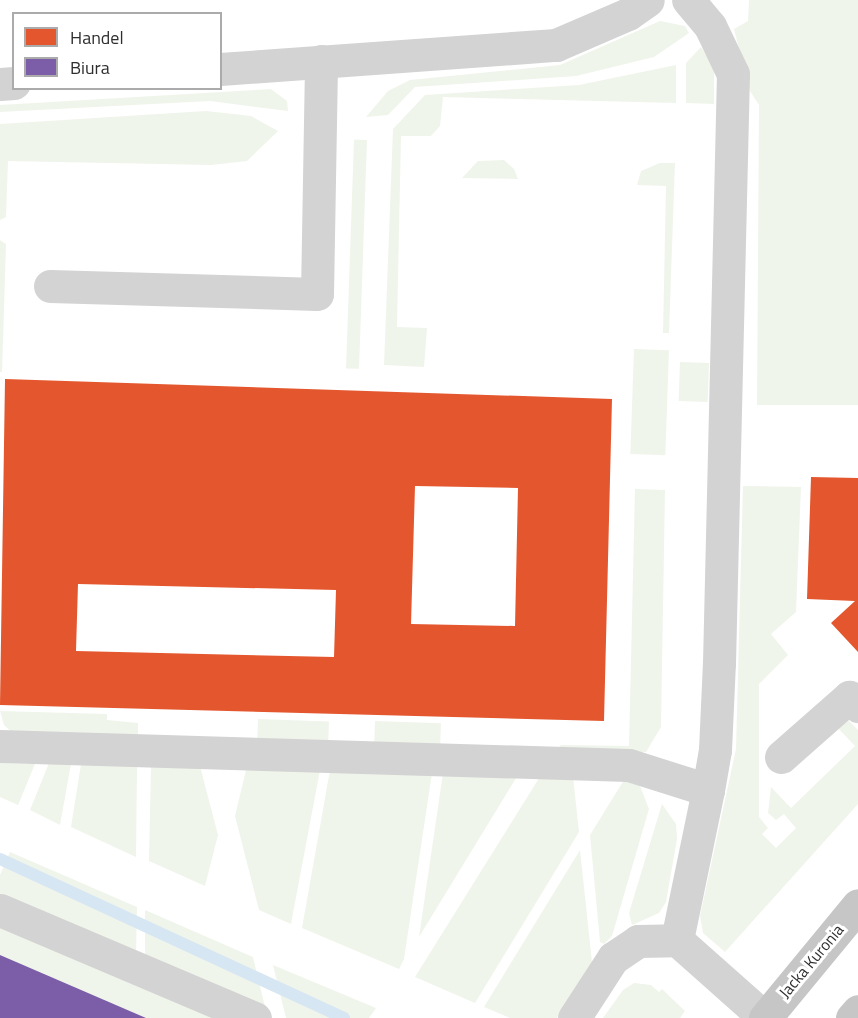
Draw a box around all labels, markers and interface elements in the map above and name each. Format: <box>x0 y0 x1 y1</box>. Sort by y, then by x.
legend <box>12 12 222 90</box>
text: Handel <box>70 24 124 51</box>
text: Biura <box>70 54 110 81</box>
street label: Jacka Kuronia <box>775 920 847 1002</box>

